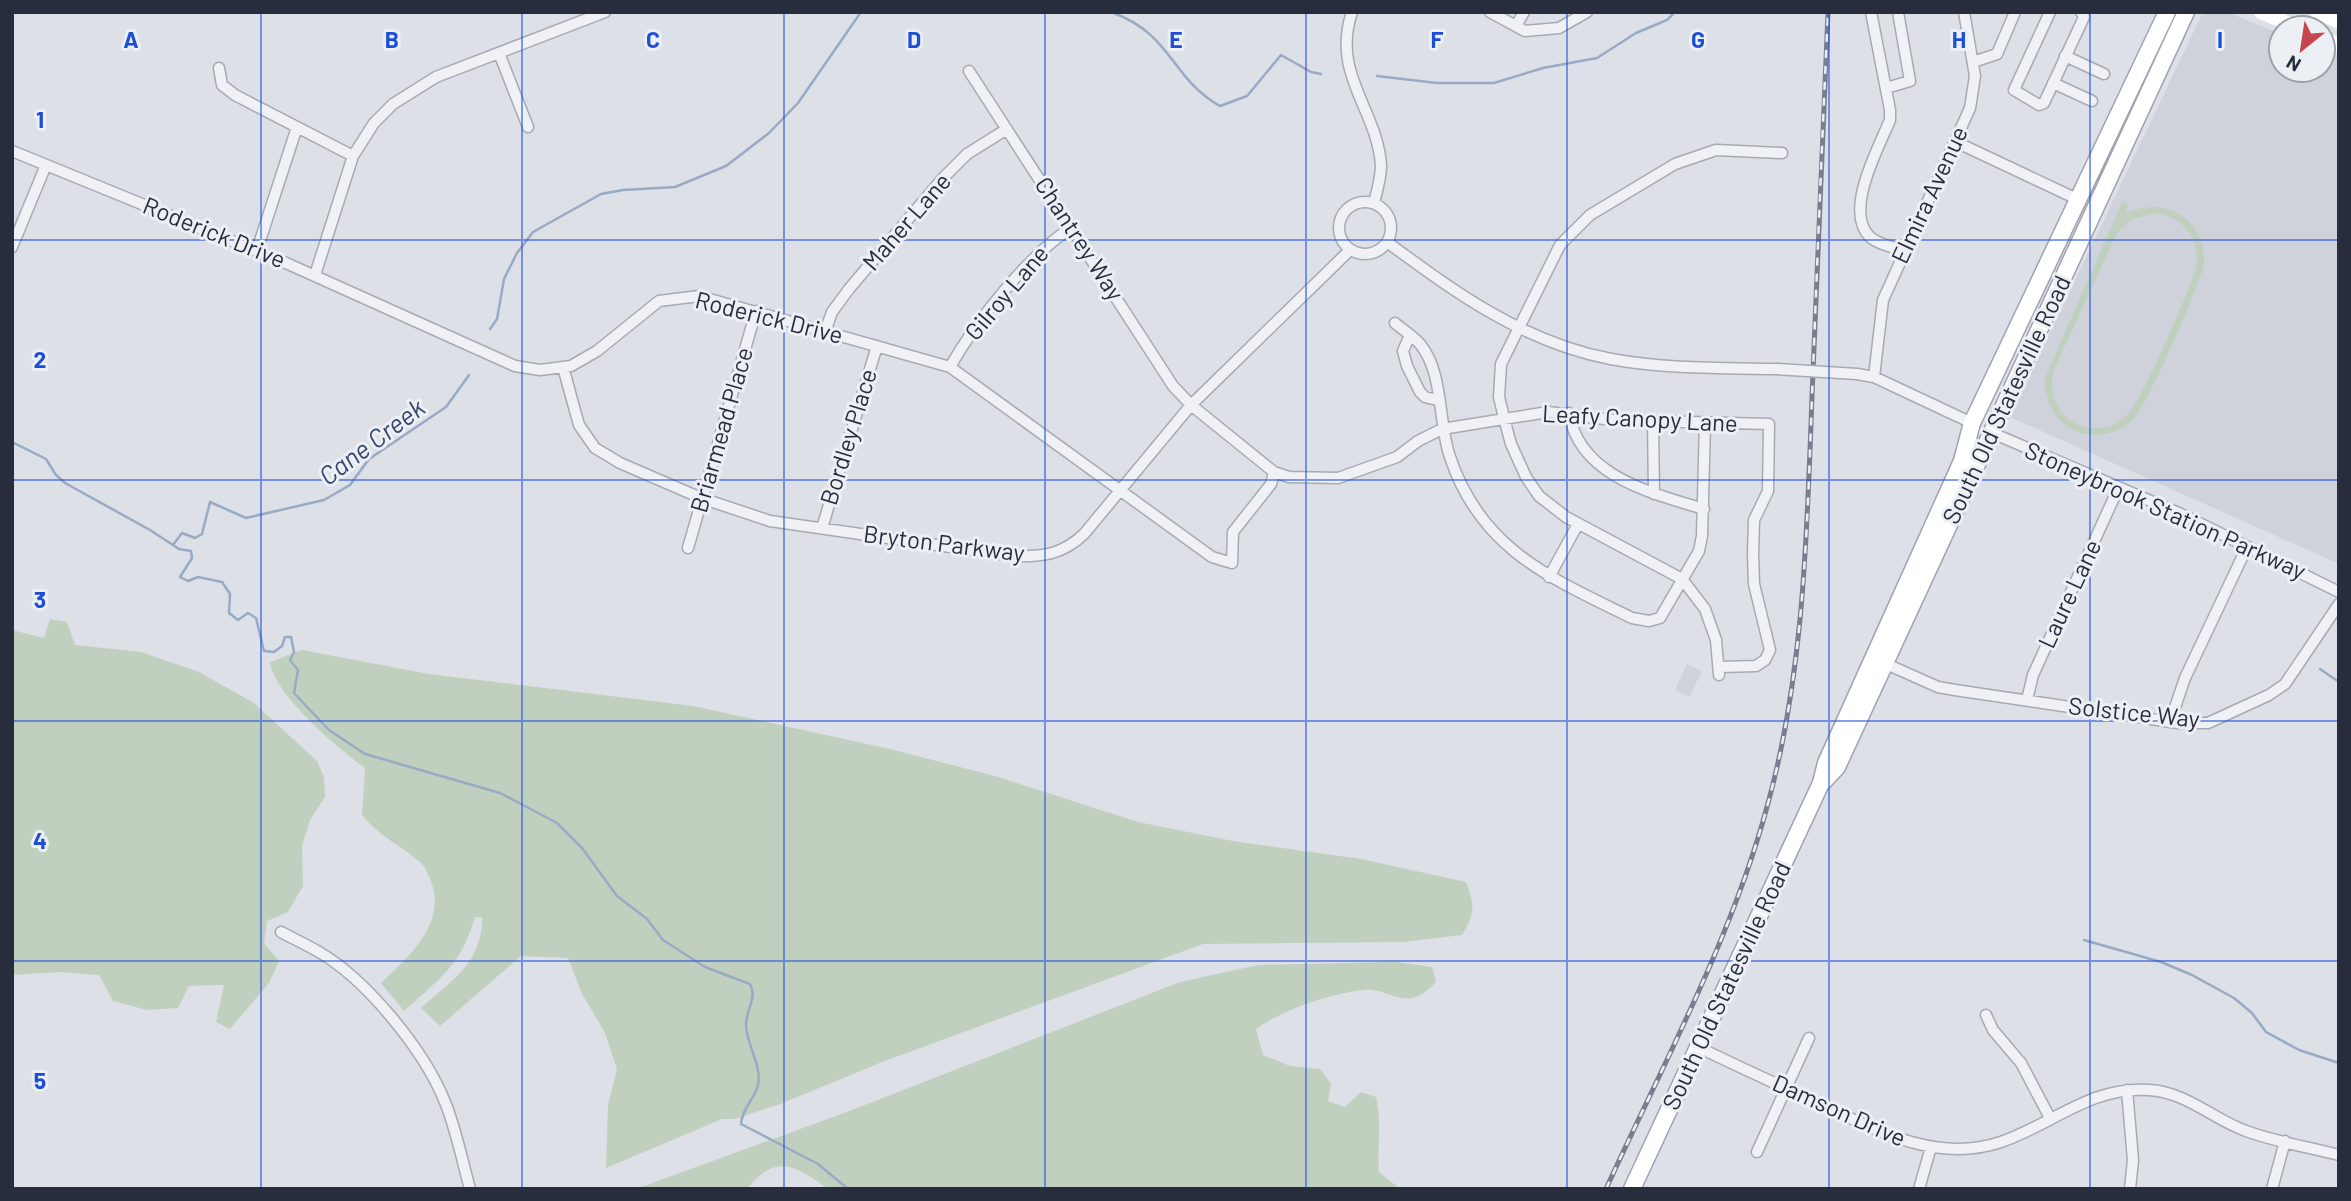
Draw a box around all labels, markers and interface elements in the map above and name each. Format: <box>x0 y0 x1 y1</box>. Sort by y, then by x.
north arrow <box>2267 14 2337 84</box>
text: A <box>123 25 139 53</box>
text: B <box>385 25 399 53</box>
text: C <box>646 25 660 53</box>
text: D <box>907 25 921 53</box>
text: E <box>1169 25 1183 53</box>
text: F <box>1431 25 1444 53</box>
text: G <box>1691 25 1705 53</box>
text: H <box>1952 25 1966 53</box>
text: I <box>2217 25 2223 53</box>
text: N <box>2282 51 2304 77</box>
text: 1 <box>36 105 44 133</box>
street label: Elmira Avenue <box>1884 121 1973 268</box>
street label: Maher Lane <box>856 166 956 276</box>
street label: Chantrey Way <box>1030 171 1131 305</box>
street label: Roderick Drive <box>139 190 290 273</box>
street label: Gilroy Lane <box>958 239 1054 345</box>
street label: South Old Statesville Road <box>1935 271 2076 528</box>
street label: Roderick Drive <box>692 284 846 349</box>
street label: Briarmead Place <box>683 344 758 516</box>
text: 2 <box>34 345 46 373</box>
street label: Bordley Place <box>813 365 882 508</box>
water label: Cane Creek <box>312 391 430 491</box>
street label: Leafy Canopy Lane <box>1542 398 1739 437</box>
street label: Stoneybrook Station Parkway <box>2021 434 2311 585</box>
street label: Bryton Parkway <box>862 518 1026 567</box>
street label: Laure Lane <box>2031 534 2106 652</box>
text: 3 <box>34 585 46 613</box>
street label: Solstice Way <box>2067 690 2201 733</box>
text: 4 <box>33 826 47 854</box>
street label: South Old Statesville Road <box>1655 857 1796 1114</box>
text: 5 <box>34 1066 46 1094</box>
street label: Damson Drive <box>1769 1067 1911 1152</box>

